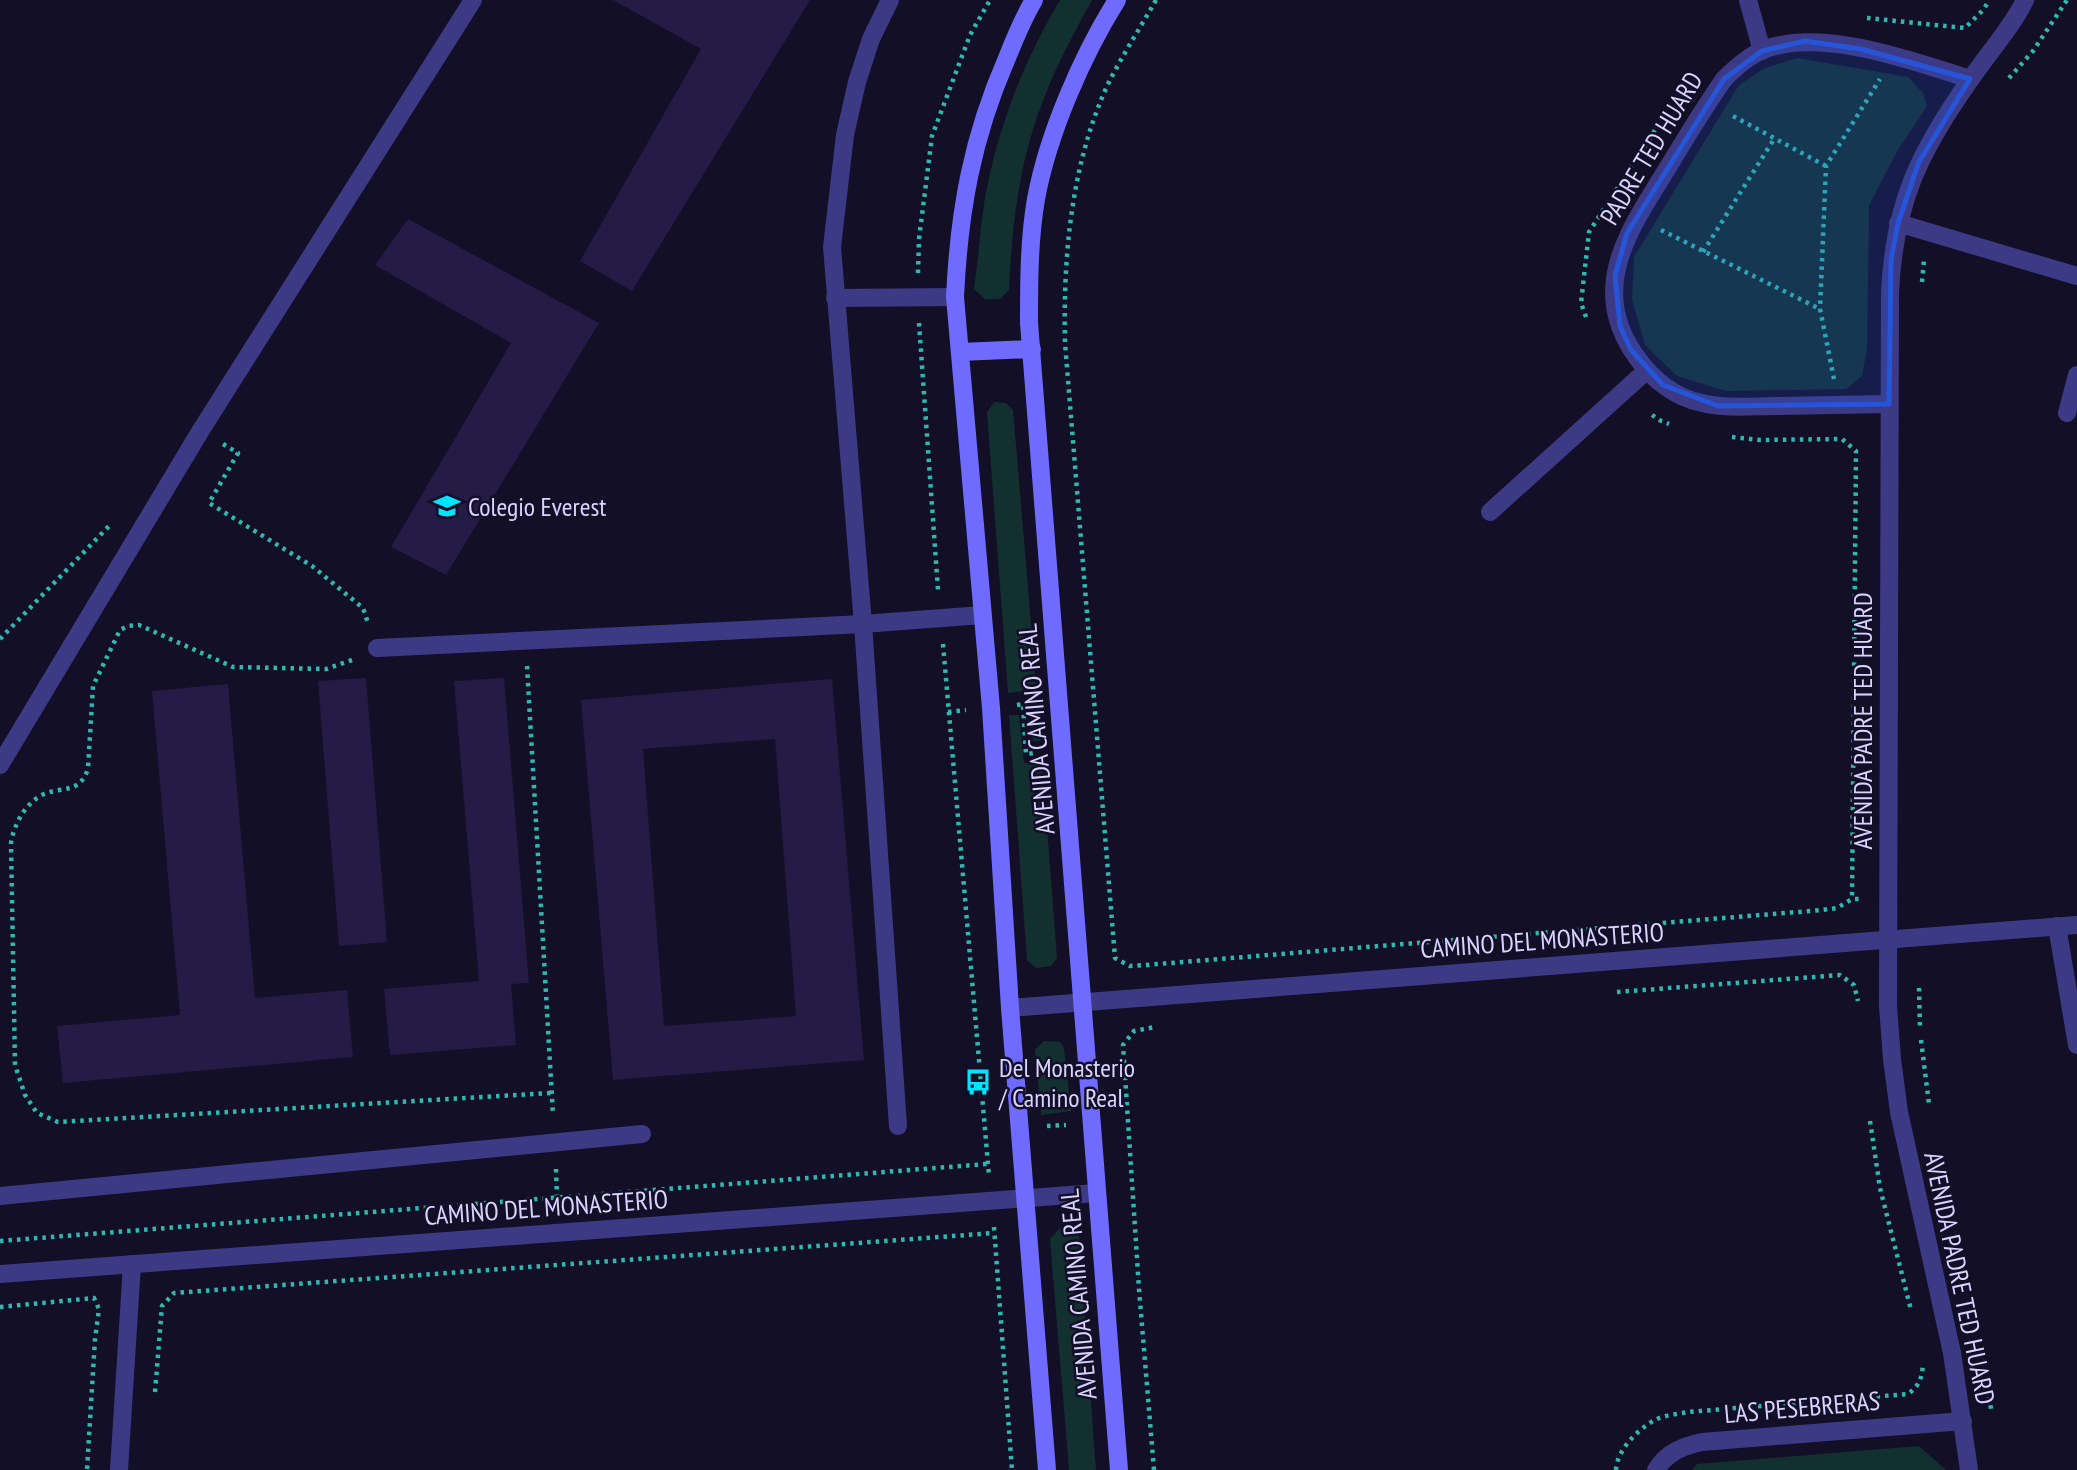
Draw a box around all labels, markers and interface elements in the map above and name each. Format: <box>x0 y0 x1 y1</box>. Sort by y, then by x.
street label: PADRE TED HUARD <box>1592 66 1710 230</box>
place label: Colegio Everest <box>468 490 606 523</box>
school or university icon: Colegio Everest <box>432 491 462 521</box>
street label: AVENIDA PADRE TED HUARD <box>1846 592 1879 850</box>
street label: AVENIDA CAMINO REAL <box>1010 622 1062 836</box>
street label: CAMINO DEL MONASTERIO <box>1419 915 1665 965</box>
place label: Del Monasterio / Camino Real <box>998 1051 1135 1114</box>
bus stop icon: Del Monasterio / Camino Real <box>963 1067 993 1097</box>
street label: AVENIDA PADRE TED HUARD <box>1917 1149 2003 1407</box>
street label: CAMINO DEL MONASTERIO <box>423 1182 669 1232</box>
street label: AVENIDA CAMINO REAL <box>1052 1187 1104 1401</box>
street label: LAS PESEBRERAS <box>1723 1384 1881 1430</box>

